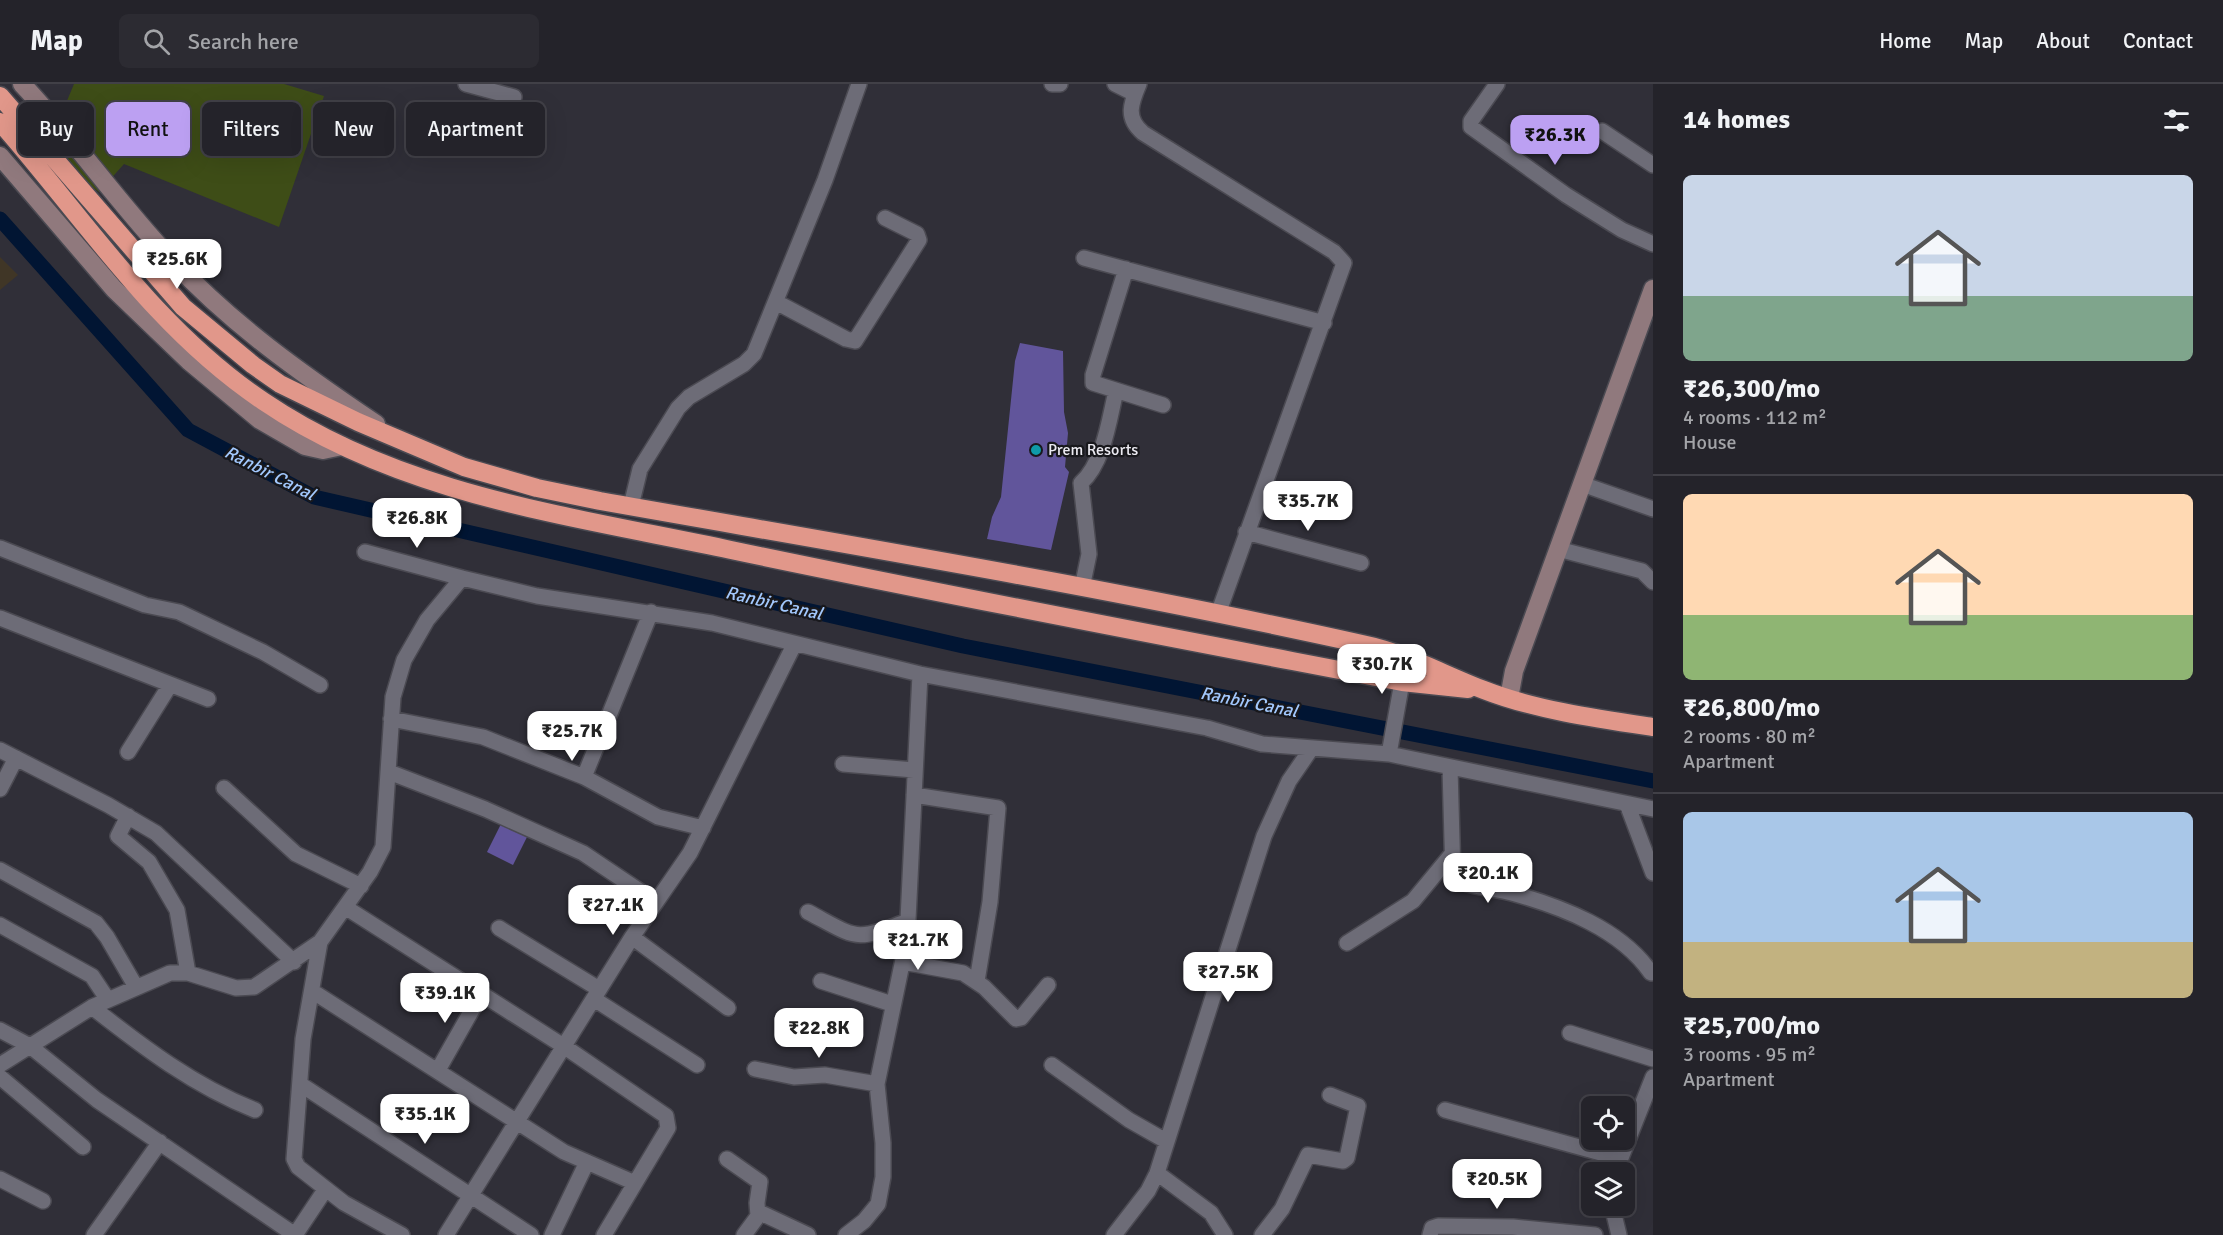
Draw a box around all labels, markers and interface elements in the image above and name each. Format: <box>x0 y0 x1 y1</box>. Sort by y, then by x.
search box <box>119 14 539 68</box>
text: Map <box>30 24 83 58</box>
icon: search <box>140 25 173 58</box>
text: Search here <box>188 28 299 55</box>
text: Home <box>1879 28 1932 54</box>
text: Map <box>1965 28 2003 54</box>
text: About <box>2036 28 2090 54</box>
text: Contact <box>2123 28 2193 54</box>
chip: Buy <box>18 102 94 156</box>
chip: Rent <box>106 102 190 156</box>
chip: Filters <box>202 102 301 156</box>
chip: New <box>313 102 394 156</box>
chip: Apartment <box>406 102 545 156</box>
text: 14 homes <box>1683 104 1790 136</box>
icon: filters <box>2160 104 2193 137</box>
pin: ₹26.3K <box>1506 115 1604 166</box>
text: ₹26.3K <box>1524 122 1586 147</box>
icon: home <box>1884 214 1992 322</box>
pin: ₹25.6K <box>128 239 226 290</box>
text: ₹25.6K <box>146 246 208 271</box>
text: ₹26,300/mo <box>1683 373 1820 405</box>
text: 4 rooms · 112 m² <box>1683 405 1827 430</box>
text: House <box>1683 430 1737 455</box>
place label: Prem Resorts <box>1048 440 1138 460</box>
water label: Ranbir Canal <box>221 441 320 506</box>
marker: Prem Resorts <box>1029 443 1043 457</box>
pin: ₹35.7K <box>1259 481 1357 532</box>
text: ₹35.7K <box>1277 488 1339 513</box>
pin: ₹26.8K <box>368 498 466 549</box>
text: ₹26.8K <box>386 505 448 530</box>
icon: home <box>1884 533 1992 641</box>
water label: Ranbir Canal <box>723 581 826 625</box>
pin: ₹30.7K <box>1333 644 1431 695</box>
text: ₹30.7K <box>1351 651 1413 676</box>
water label: Ranbir Canal <box>1198 682 1301 723</box>
text: ₹26,800/mo <box>1683 692 1820 724</box>
pin: ₹25.7K <box>523 711 621 762</box>
text: ₹25.7K <box>541 718 603 743</box>
text: 2 rooms · 80 m² <box>1683 724 1816 749</box>
text: Apartment <box>1683 749 1775 774</box>
icon: home <box>1884 851 1992 959</box>
pin: ₹20.1K <box>1439 853 1537 904</box>
text: ₹20.1K <box>1457 860 1519 885</box>
pin: ₹27.1K <box>564 885 662 936</box>
text: ₹27.1K <box>582 892 644 917</box>
pin: ₹21.7K <box>869 920 967 971</box>
text: ₹21.7K <box>887 927 949 952</box>
pin: ₹27.5K <box>1179 952 1277 1003</box>
text: ₹27.5K <box>1197 959 1259 984</box>
pin: ₹39.1K <box>396 973 494 1024</box>
text: ₹39.1K <box>414 980 476 1005</box>
pin: ₹22.8K <box>770 1008 868 1059</box>
text: ₹25,700/mo <box>1683 1010 1820 1042</box>
text: ₹22.8K <box>788 1015 850 1040</box>
text: 3 rooms · 95 m² <box>1683 1042 1816 1067</box>
text: Apartment <box>1683 1067 1775 1092</box>
pin: ₹35.1K <box>376 1094 474 1145</box>
map controls <box>1581 1096 1635 1216</box>
button: locate <box>1581 1096 1635 1150</box>
text: ₹35.1K <box>394 1101 456 1126</box>
pin: ₹20.5K <box>1448 1159 1546 1210</box>
button: layers <box>1581 1162 1635 1216</box>
text: ₹20.5K <box>1466 1166 1528 1191</box>

